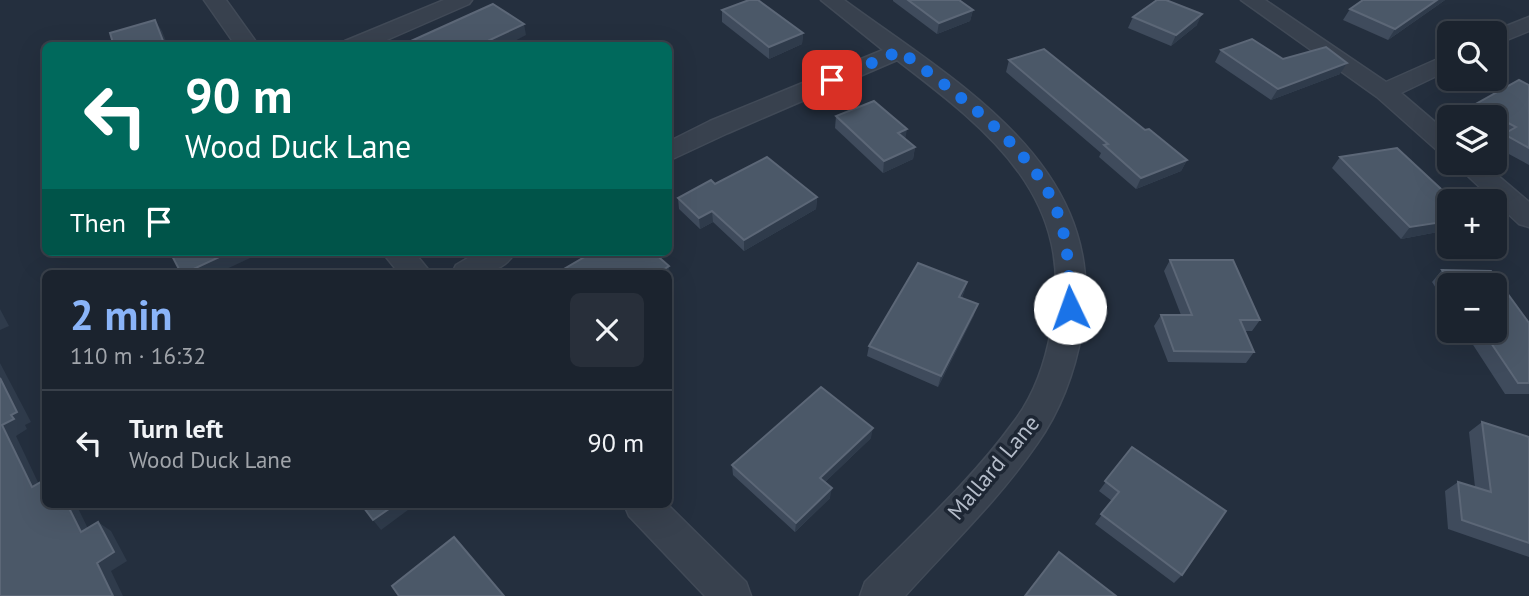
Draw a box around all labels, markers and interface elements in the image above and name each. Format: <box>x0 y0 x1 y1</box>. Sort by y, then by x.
map controls <box>1437 21 1507 343</box>
button: search <box>1437 21 1507 91</box>
pin <box>802 50 862 110</box>
icon: arrive <box>813 61 851 99</box>
text: 90 m <box>185 63 292 127</box>
icon: left <box>70 70 161 161</box>
button: layers <box>1437 105 1507 175</box>
text: Wood Duck Lane <box>185 125 411 167</box>
button: + <box>1437 189 1507 259</box>
icon: arrive <box>140 203 178 241</box>
text: Then <box>70 206 126 239</box>
position arrow <box>1033 271 1107 345</box>
button: − <box>1437 273 1507 343</box>
text: 2 min <box>70 287 172 342</box>
button: close <box>570 293 644 367</box>
text: 110 m · 16:32 <box>70 341 206 370</box>
street label: Mallard Lane <box>941 409 1045 525</box>
text: Turn left <box>129 412 223 445</box>
icon: left <box>70 424 108 462</box>
text: 90 m <box>588 426 644 459</box>
text: Wood Duck Lane <box>129 445 292 474</box>

